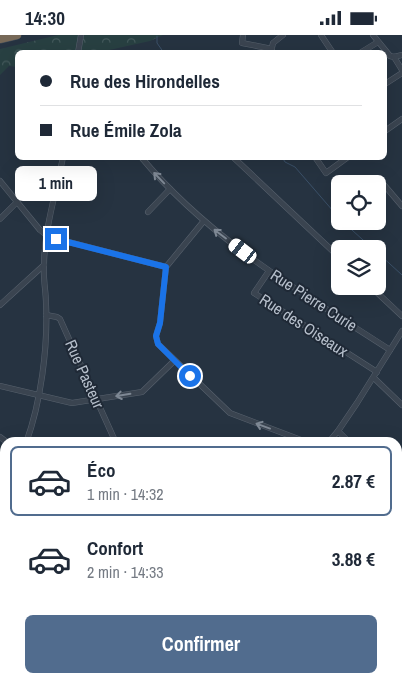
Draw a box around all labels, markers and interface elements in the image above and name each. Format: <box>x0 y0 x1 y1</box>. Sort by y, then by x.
text: 14:30 <box>25 5 65 31</box>
text: Rue des Hirondelles <box>70 68 220 94</box>
text: Rue Émile Zola <box>70 117 182 143</box>
callout: 1 min <box>15 167 97 201</box>
text: 1 min <box>39 172 73 194</box>
one-way arrow <box>153 172 165 184</box>
map controls <box>331 175 386 295</box>
button: locate <box>331 175 386 230</box>
route end <box>45 228 67 250</box>
one-way arrow <box>214 229 227 240</box>
car <box>226 236 259 266</box>
button: layers <box>331 240 386 295</box>
street label: Rue Pierre Curie <box>266 264 362 336</box>
street label: Rue des Oiseaux <box>255 288 353 362</box>
street label: Rue Pasteur <box>60 336 110 412</box>
route start <box>179 365 201 387</box>
one-way arrow <box>116 390 132 400</box>
one-way arrow <box>256 421 271 430</box>
text: Éco <box>87 457 116 483</box>
icon: car <box>27 459 72 504</box>
text: 2.87 € <box>332 468 375 494</box>
text: 1 min · 14:32 <box>87 483 164 505</box>
text: Confort <box>87 535 143 561</box>
icon: car <box>27 537 72 582</box>
text: 3.88 € <box>332 546 375 572</box>
text: 2 min · 14:33 <box>87 561 164 583</box>
button: Confirmer <box>25 615 377 673</box>

